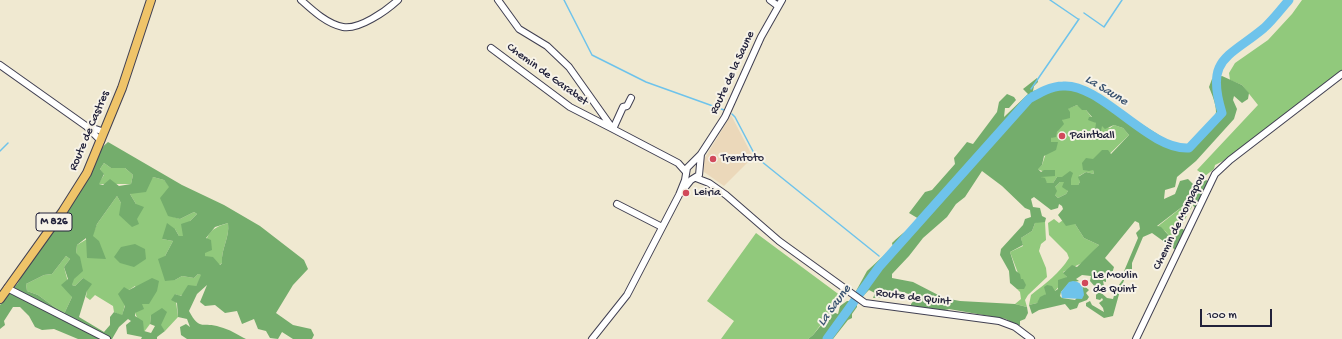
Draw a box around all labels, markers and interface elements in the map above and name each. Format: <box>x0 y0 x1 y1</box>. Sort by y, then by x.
street label: Route de la Saune <box>707 29 759 117</box>
street label: Chemin de Garabet <box>503 41 591 109</box>
water label: La Saune <box>1082 72 1130 110</box>
street label: Route de Castres <box>67 89 113 173</box>
place label: Paintball <box>1070 129 1115 143</box>
marker: Paintball <box>1057 131 1067 141</box>
place label: Trentoto <box>721 152 764 166</box>
marker: Trentoto <box>708 154 718 164</box>
street label: Chemin de Monpapou <box>1150 171 1210 273</box>
place label: Leiria <box>694 186 721 200</box>
marker: Leiria <box>681 188 691 198</box>
road number: M 826 <box>36 213 72 231</box>
place label: Le Moulin de Quint <box>1093 269 1138 297</box>
marker: Le Moulin de Quint <box>1080 278 1090 288</box>
water label: La Saune <box>815 282 855 330</box>
street label: Route de Quint <box>875 286 951 310</box>
scale bar <box>1202 301 1274 327</box>
text: 100 m <box>1207 309 1237 323</box>

